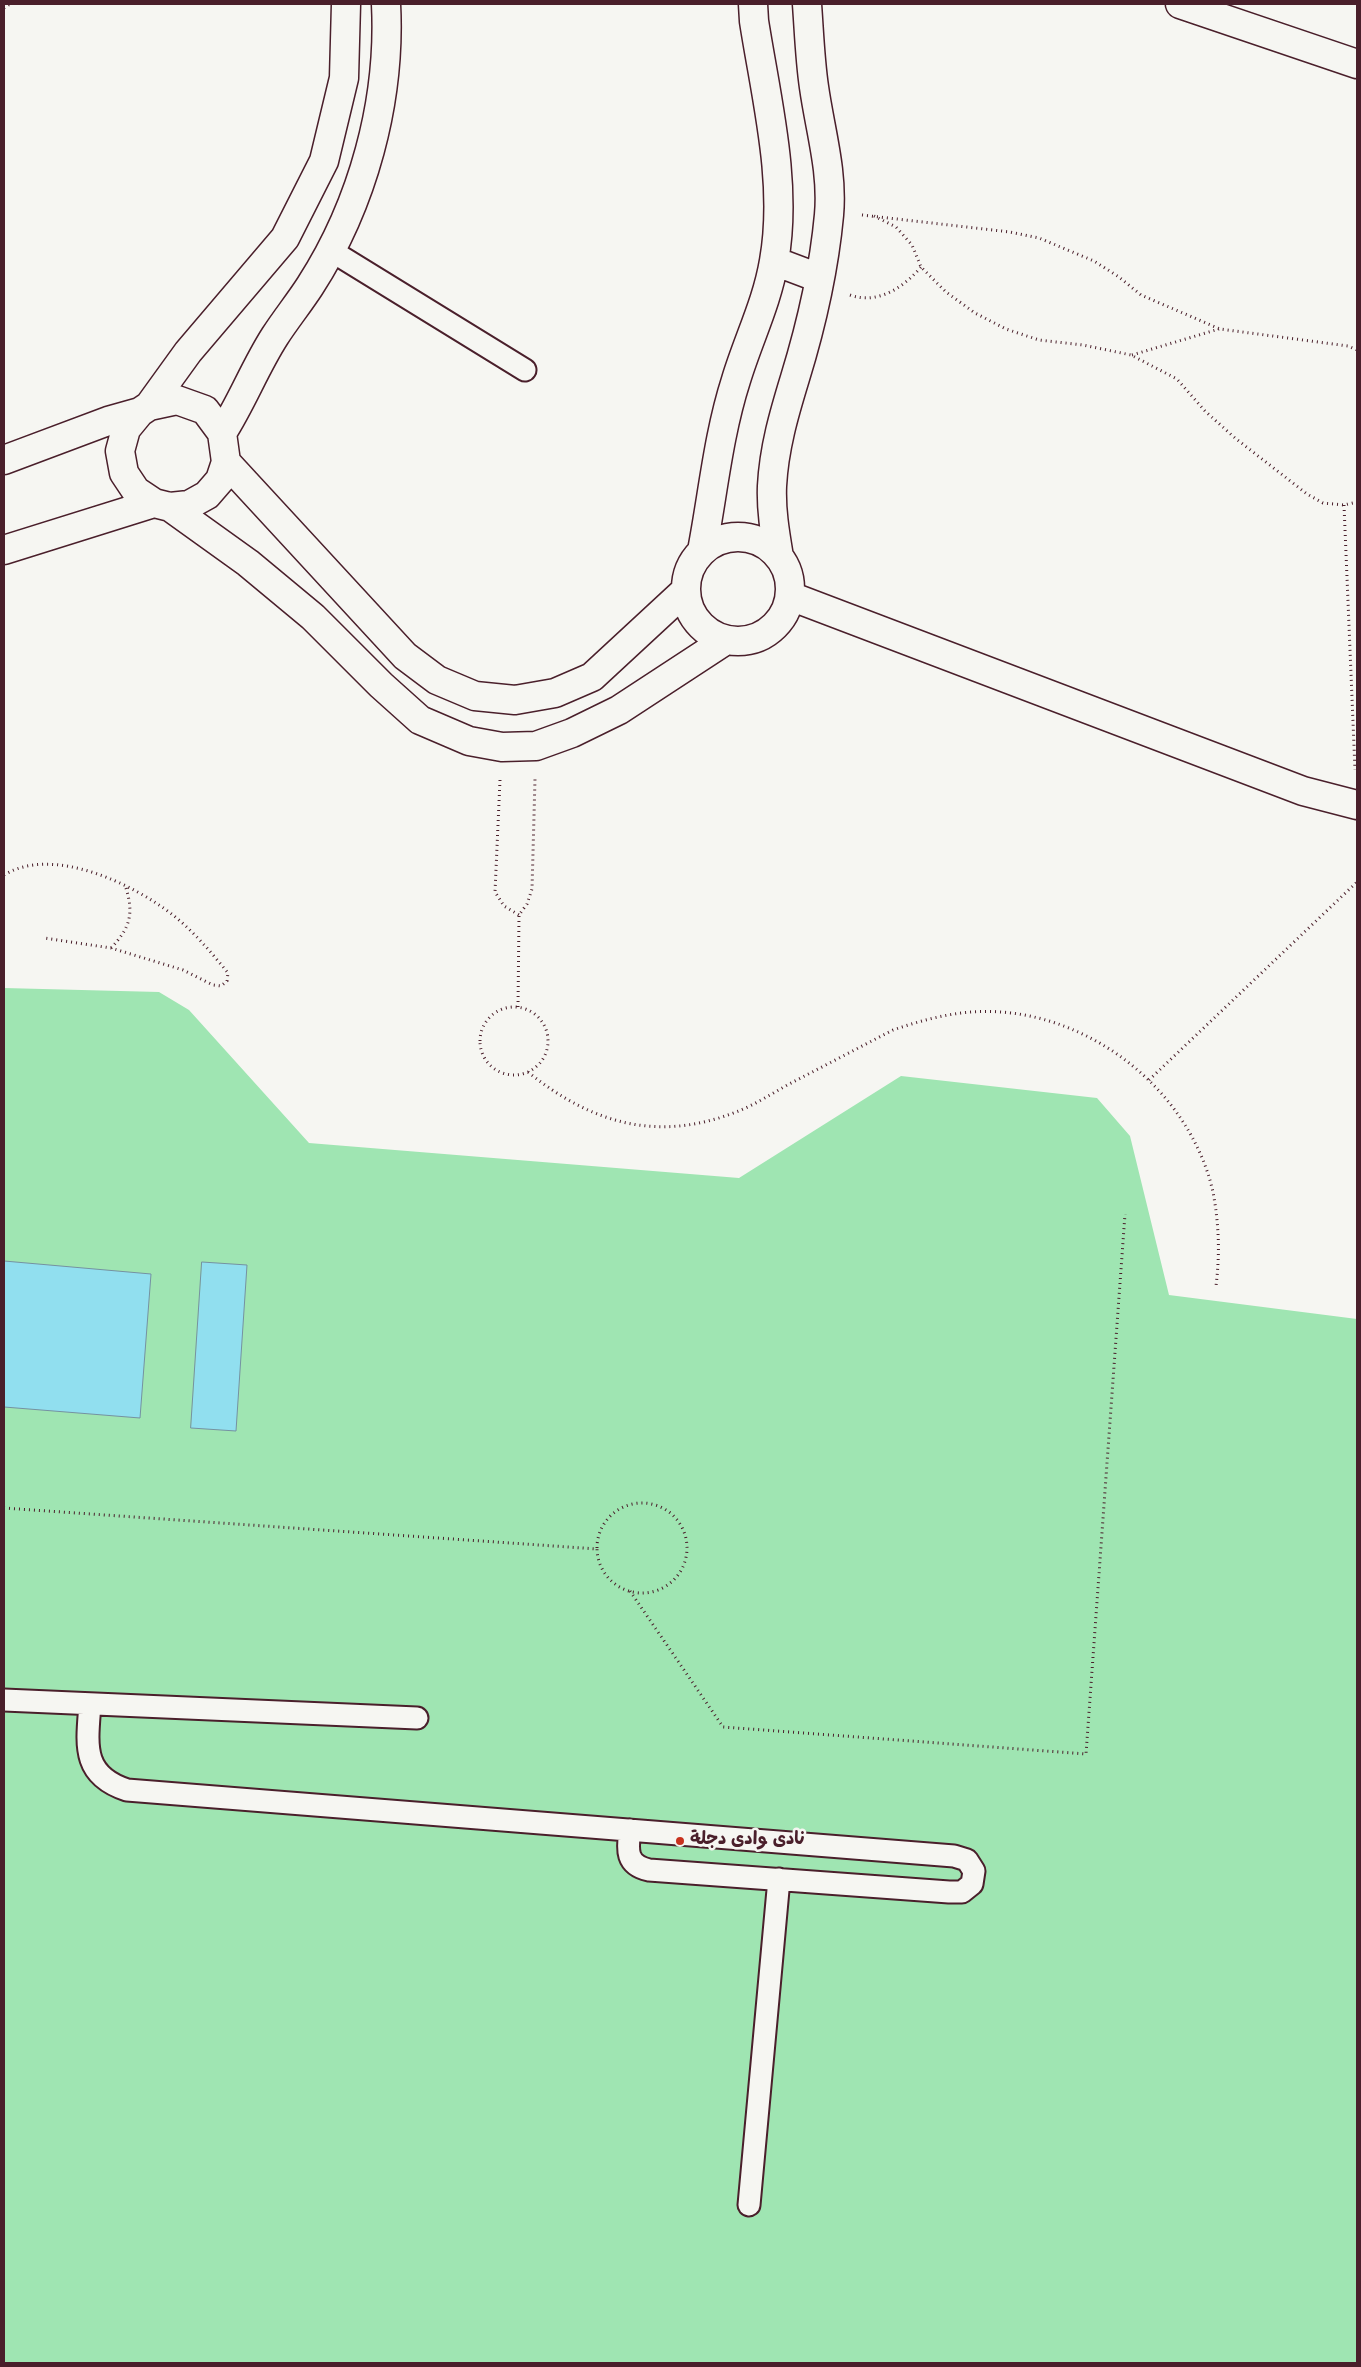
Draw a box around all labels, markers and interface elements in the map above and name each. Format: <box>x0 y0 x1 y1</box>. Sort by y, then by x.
place label: نادى وادى دجلة <box>690 1830 806 1852</box>
marker: نادى وادى دجلة <box>674 1835 686 1847</box>

